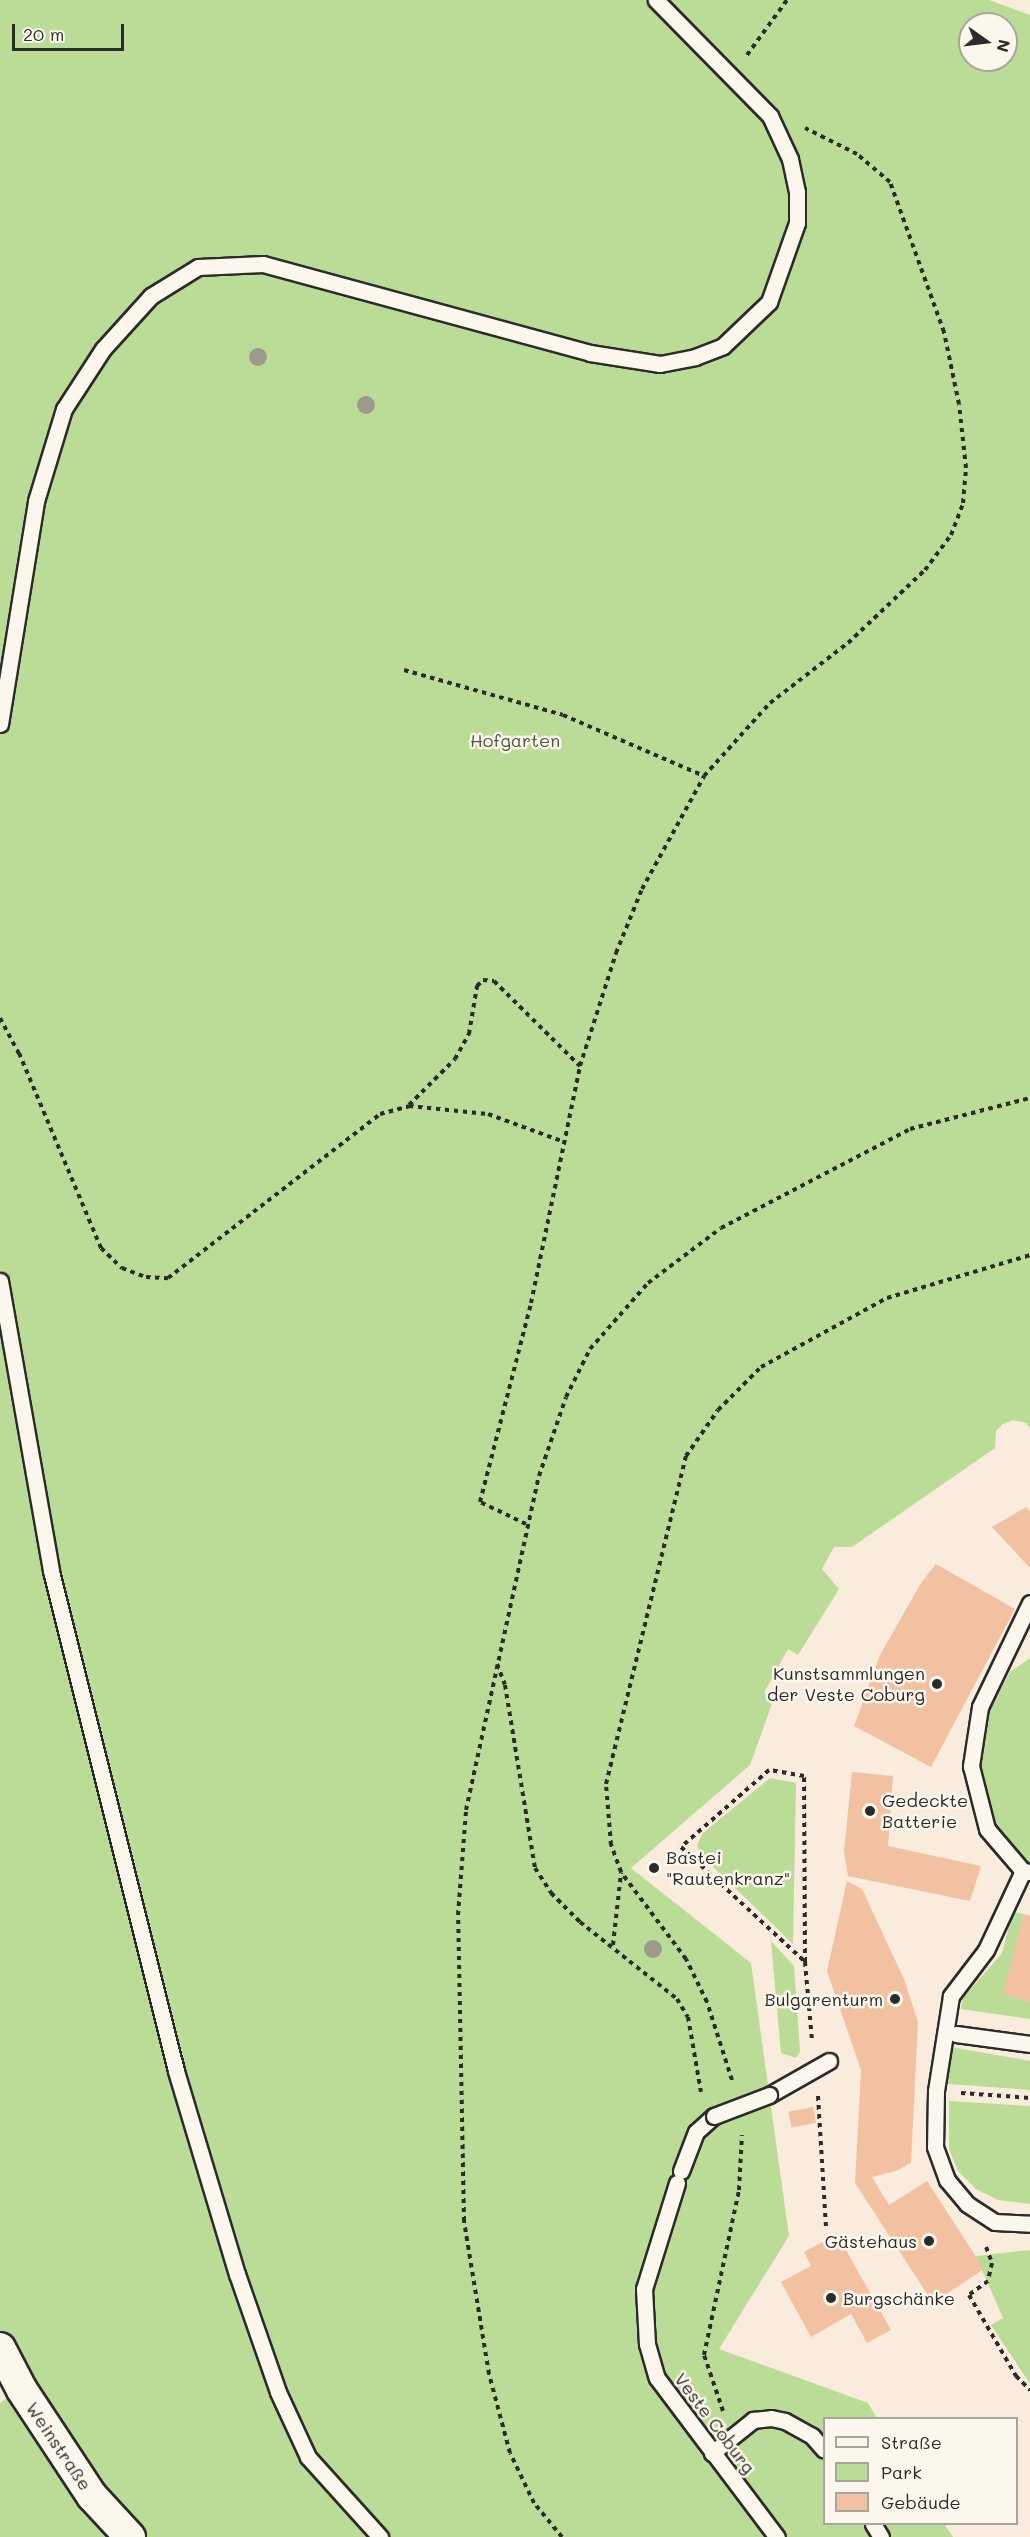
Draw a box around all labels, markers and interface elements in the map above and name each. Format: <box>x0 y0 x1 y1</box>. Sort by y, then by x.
scale bar <box>15 12 128 50</box>
north arrow <box>958 12 1018 72</box>
text: 20 m <box>23 22 64 46</box>
text: N <box>992 38 1016 54</box>
park label: Hofgarten <box>470 729 560 751</box>
place label: Kunstsammlungen der Veste Coburg <box>767 1663 925 1706</box>
marker: Kunstsammlungen der Veste Coburg <box>930 1677 944 1691</box>
place label: Gedeckte Batterie <box>882 1790 968 1832</box>
marker: Gedeckte Batterie <box>863 1804 877 1818</box>
place label: Bastei "Rautenkranz" <box>666 1847 790 1890</box>
marker: Bastei "Rautenkranz" <box>647 1861 661 1875</box>
place label: Bulgarenturm <box>765 1988 883 2010</box>
marker: Bulgarenturm <box>888 1992 902 2006</box>
place label: Gästehaus <box>825 2230 917 2252</box>
marker: Gästehaus <box>922 2234 936 2248</box>
place label: Burgschänke <box>843 2287 955 2309</box>
marker: Burgschänke <box>824 2291 838 2305</box>
street label: Veste Coburg <box>670 2368 760 2478</box>
street label: Weinstraße <box>22 2398 96 2494</box>
legend <box>823 2417 1018 2525</box>
text: Straße <box>881 2430 942 2454</box>
text: Park <box>881 2460 922 2484</box>
text: Gebäude <box>881 2490 961 2514</box>

